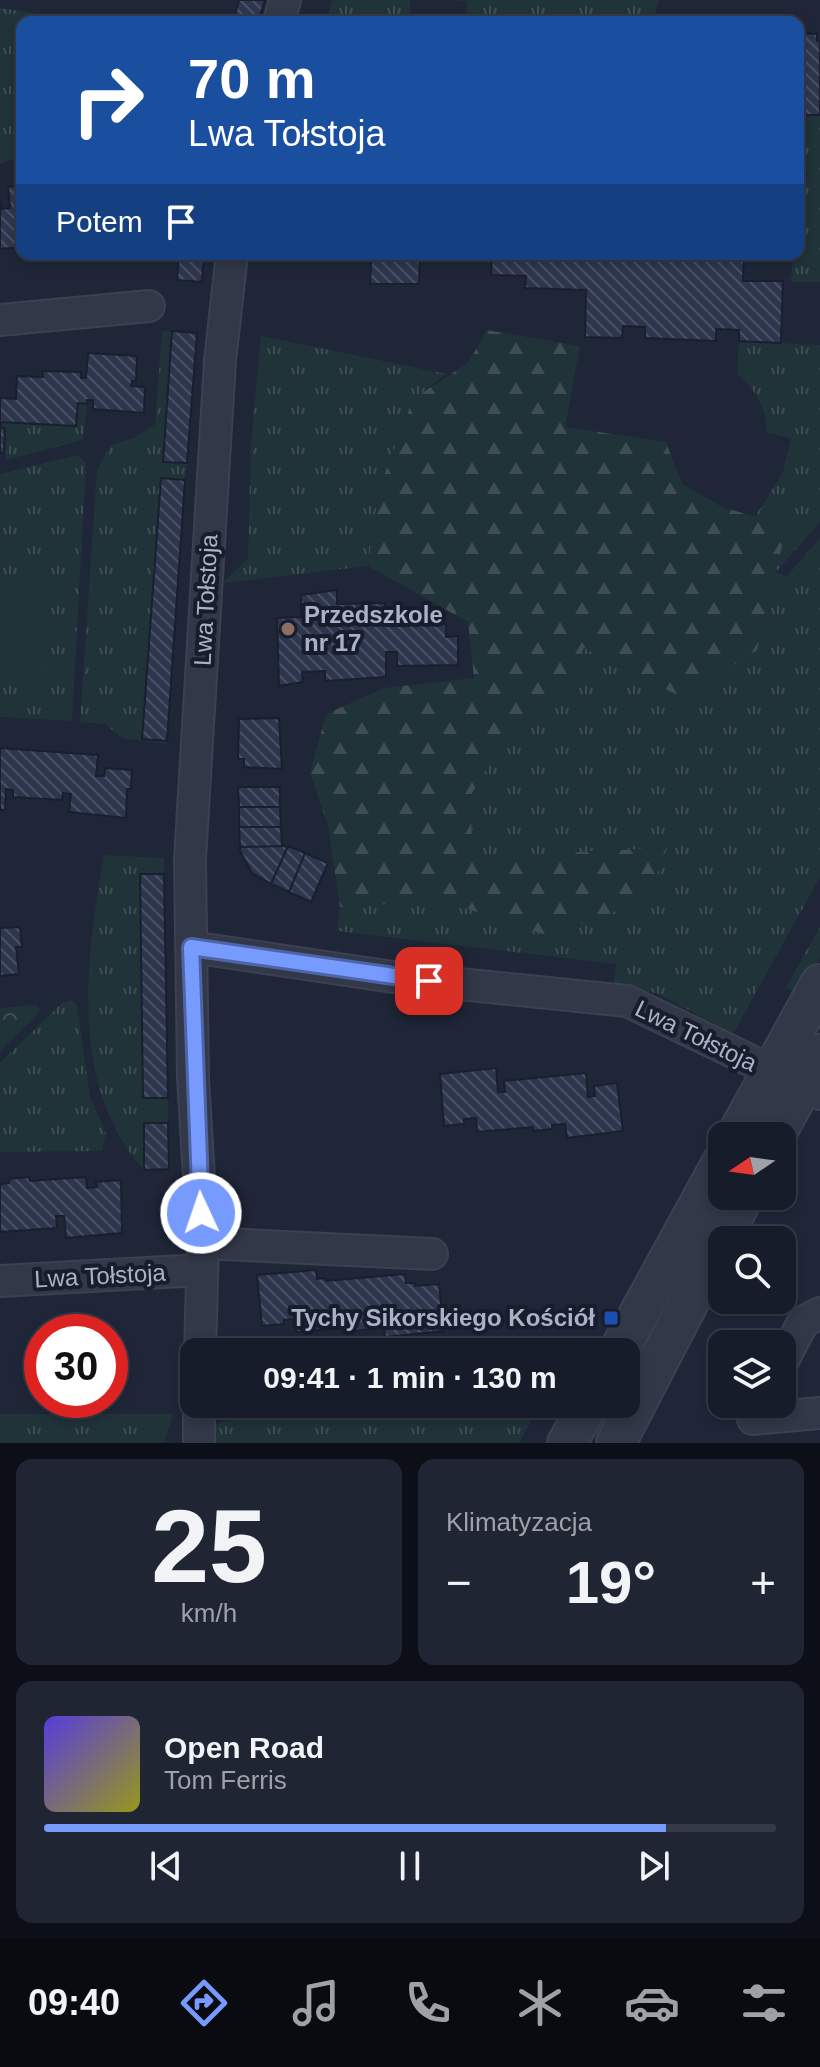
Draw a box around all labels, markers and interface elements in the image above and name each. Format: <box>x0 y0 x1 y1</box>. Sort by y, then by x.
text: 70 m <box>188 47 316 110</box>
icon: right <box>56 48 160 152</box>
text: Lwa Tołstoja <box>188 113 385 154</box>
icon: arrive <box>159 200 203 244</box>
text: Potem <box>56 205 143 238</box>
street label: Lwa Tołstoja <box>189 533 222 666</box>
place label: Przedszkole nr 17 <box>304 601 443 656</box>
marker: Przedszkole nr 17 <box>279 620 297 638</box>
pin <box>395 947 463 1015</box>
icon: arrive <box>407 959 451 1003</box>
street label: Lwa Tołstoja <box>631 995 762 1077</box>
north arrow <box>708 1122 796 1210</box>
map controls <box>708 1122 796 1418</box>
position arrow <box>159 1171 243 1255</box>
button: search <box>708 1226 796 1314</box>
street label: Lwa Tołstoja <box>34 1259 167 1292</box>
place label: Tychy Sikorskiego Kościół <box>291 1304 595 1331</box>
marker: Tychy Sikorskiego Kościół <box>602 1309 620 1327</box>
speed limit sign: 30 <box>24 1314 128 1418</box>
button: layers <box>708 1330 796 1418</box>
text: 09:41 · 1 min · 130 m <box>263 1361 557 1394</box>
text: 25 <box>151 1488 267 1604</box>
text: Klimatyzacja <box>446 1507 592 1537</box>
text: 19° <box>566 1549 656 1616</box>
text: − <box>446 1558 472 1607</box>
text: + <box>750 1558 776 1607</box>
text: km/h <box>181 1598 237 1628</box>
text: Open Road <box>164 1731 324 1764</box>
text: Tom Ferris <box>164 1765 287 1795</box>
icon: previous <box>144 1844 188 1888</box>
icon: pause <box>388 1844 432 1888</box>
icon: next <box>632 1844 676 1888</box>
icon: directions <box>176 1975 232 2031</box>
icon: music <box>288 1975 344 2031</box>
icon: phone <box>400 1975 456 2031</box>
icon: climate <box>512 1975 568 2031</box>
icon: car <box>624 1975 680 2031</box>
icon: filters <box>736 1975 792 2031</box>
text: 09:40 <box>28 1982 120 2023</box>

